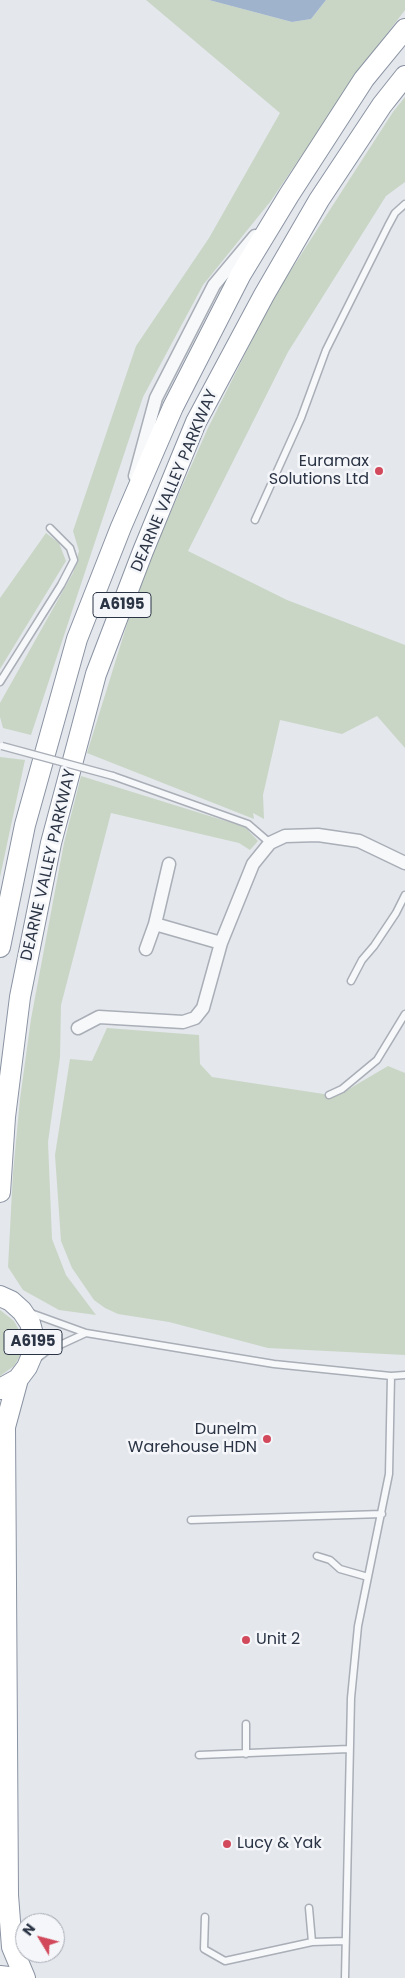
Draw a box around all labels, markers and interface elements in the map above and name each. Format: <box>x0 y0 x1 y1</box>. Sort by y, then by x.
street label: DEARNE VALLEY PARKWAY <box>128 387 222 575</box>
place label: Euramax Solutions Ltd <box>269 452 369 490</box>
marker: Euramax Solutions Ltd <box>373 465 385 477</box>
road number: A6195 <box>93 592 151 618</box>
street label: DEARNE VALLEY PARKWAY <box>18 767 80 963</box>
road number: A6195 <box>4 1330 62 1354</box>
place label: Dunelm Warehouse HDN <box>128 1420 257 1458</box>
marker: Dunelm Warehouse HDN <box>261 1433 273 1445</box>
place label: Unit 2 <box>256 1630 300 1650</box>
marker: Unit 2 <box>240 1634 252 1646</box>
place label: Lucy & Yak <box>237 1834 322 1854</box>
marker: Lucy & Yak <box>221 1838 233 1850</box>
north arrow <box>15 1913 65 1963</box>
text: N <box>18 1919 40 1940</box>

